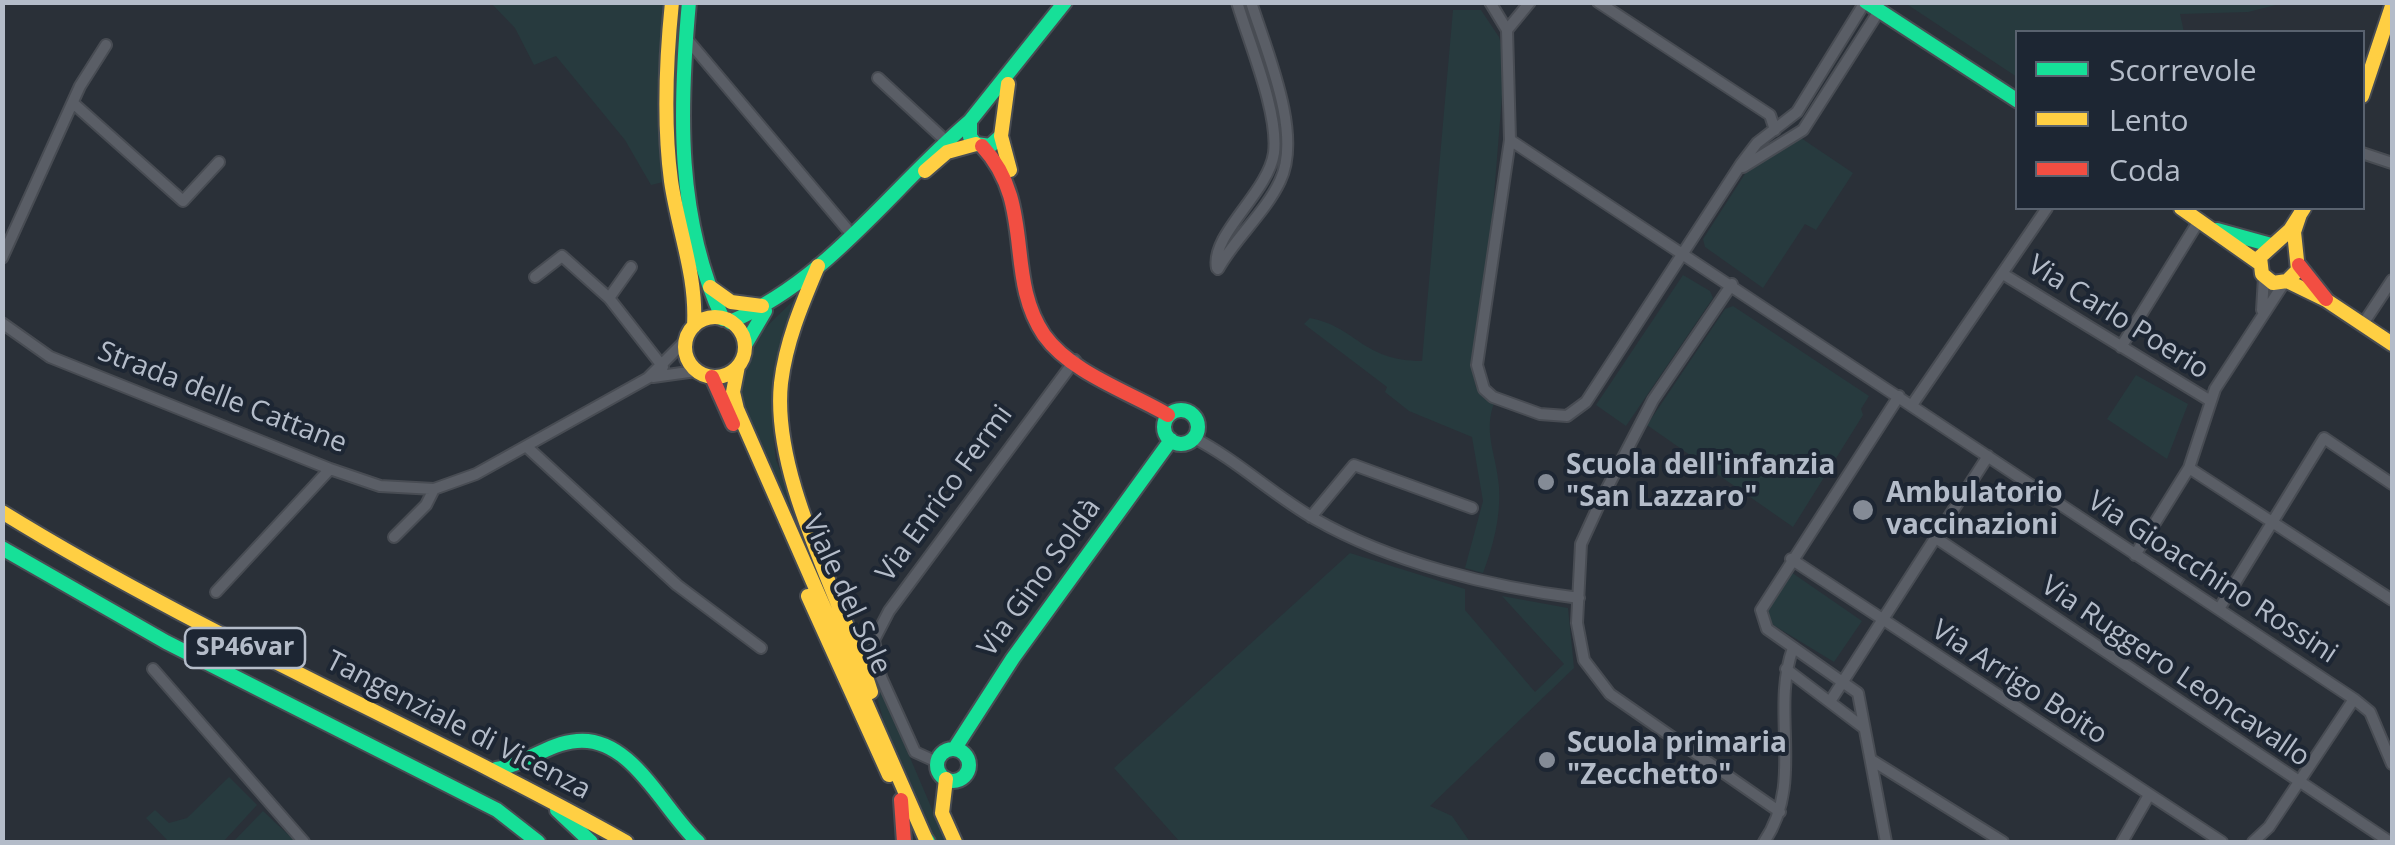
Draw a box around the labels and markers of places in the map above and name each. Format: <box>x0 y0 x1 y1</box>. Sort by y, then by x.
place label: Scuola dell'infanzia "San Lazzaro" <box>1566 449 1835 515</box>
marker: Scuola dell'infanzia "San Lazzaro" <box>1535 471 1557 493</box>
place label: Ambulatorio vaccinazioni <box>1886 477 2062 543</box>
marker: Ambulatorio vaccinazioni <box>1850 497 1876 523</box>
place label: Scuola primaria "Zecchetto" <box>1567 727 1787 793</box>
marker: Scuola primaria "Zecchetto" <box>1536 749 1558 771</box>

